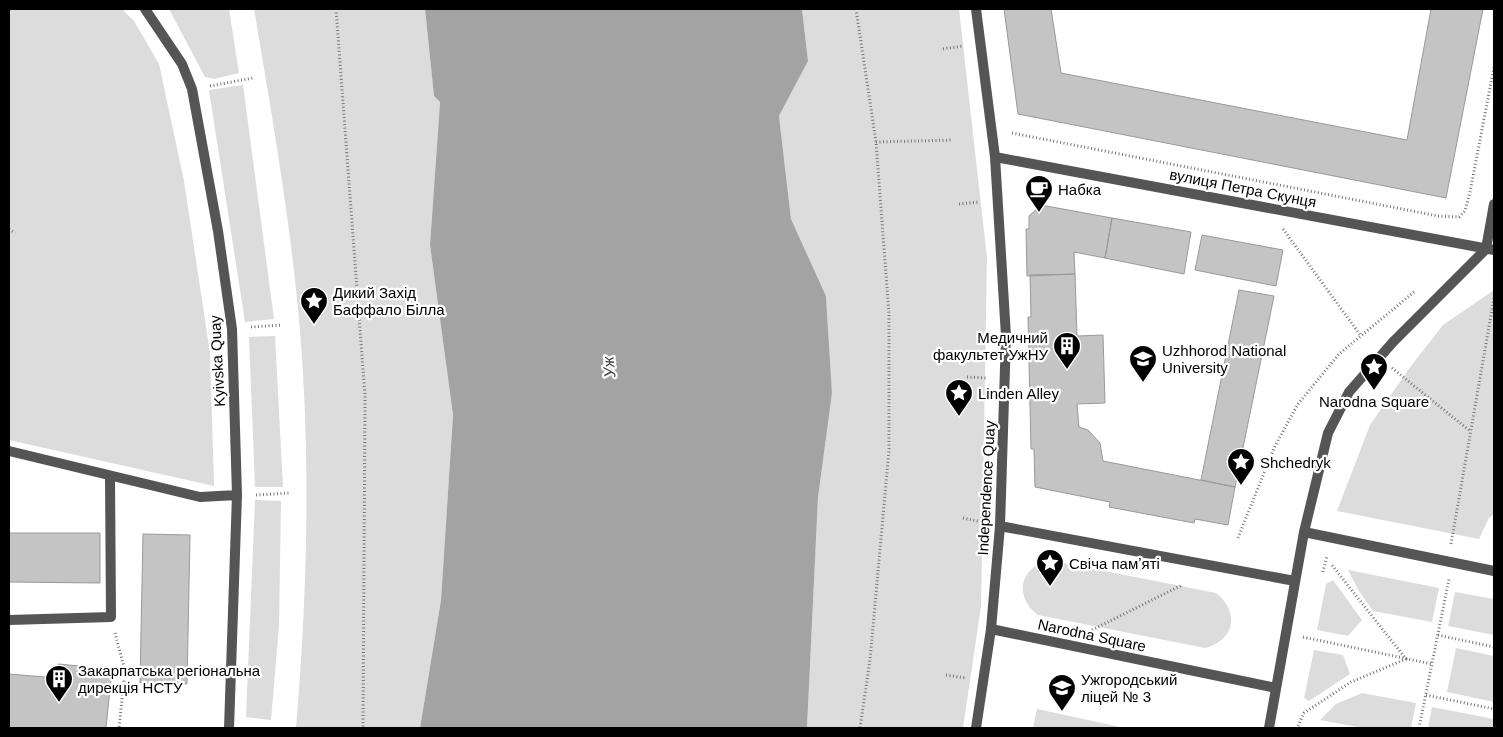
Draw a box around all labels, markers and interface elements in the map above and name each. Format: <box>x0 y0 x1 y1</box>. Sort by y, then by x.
street label: вулиця Петра Скунця <box>1168 165 1318 211</box>
cafe icon: Набка <box>1024 174 1054 213</box>
place label: Набка <box>1058 181 1102 198</box>
place label: Дикий Захід Баффало Білла <box>333 284 445 318</box>
place icon: Дикий Захід Баффало Білла <box>299 286 329 325</box>
street label: Kyivska Quay <box>206 314 228 407</box>
place label: Медичний факультет УжНУ <box>933 329 1048 363</box>
building icon: Медичний факультет УжНУ <box>1052 331 1082 370</box>
place label: Uzhhorod National University <box>1162 342 1286 376</box>
school or university icon: Uzhhorod National University <box>1128 344 1158 383</box>
place icon: Narodna Square <box>1359 352 1389 391</box>
water label: Уж <box>599 355 619 379</box>
place icon: Linden Alley <box>944 378 974 417</box>
place label: Linden Alley <box>978 385 1059 402</box>
place label: Narodna Square <box>1319 393 1429 410</box>
street label: Independence Quay <box>974 420 998 556</box>
place icon: Shchedryk <box>1226 447 1256 486</box>
place label: Shchedryk <box>1260 454 1331 471</box>
place icon: Свіча памʼяті <box>1035 548 1065 587</box>
place label: Свіча памʼяті <box>1069 555 1160 572</box>
street label: Narodna Square <box>1036 615 1148 655</box>
place label: Закарпатська регіональна дирекція НСТУ <box>78 662 261 696</box>
building icon: Закарпатська регіональна дирекція НСТУ <box>44 664 74 703</box>
place label: Ужгородський ліцей № 3 <box>1081 671 1177 705</box>
school or university icon: Ужгородський ліцей № 3 <box>1047 673 1077 712</box>

